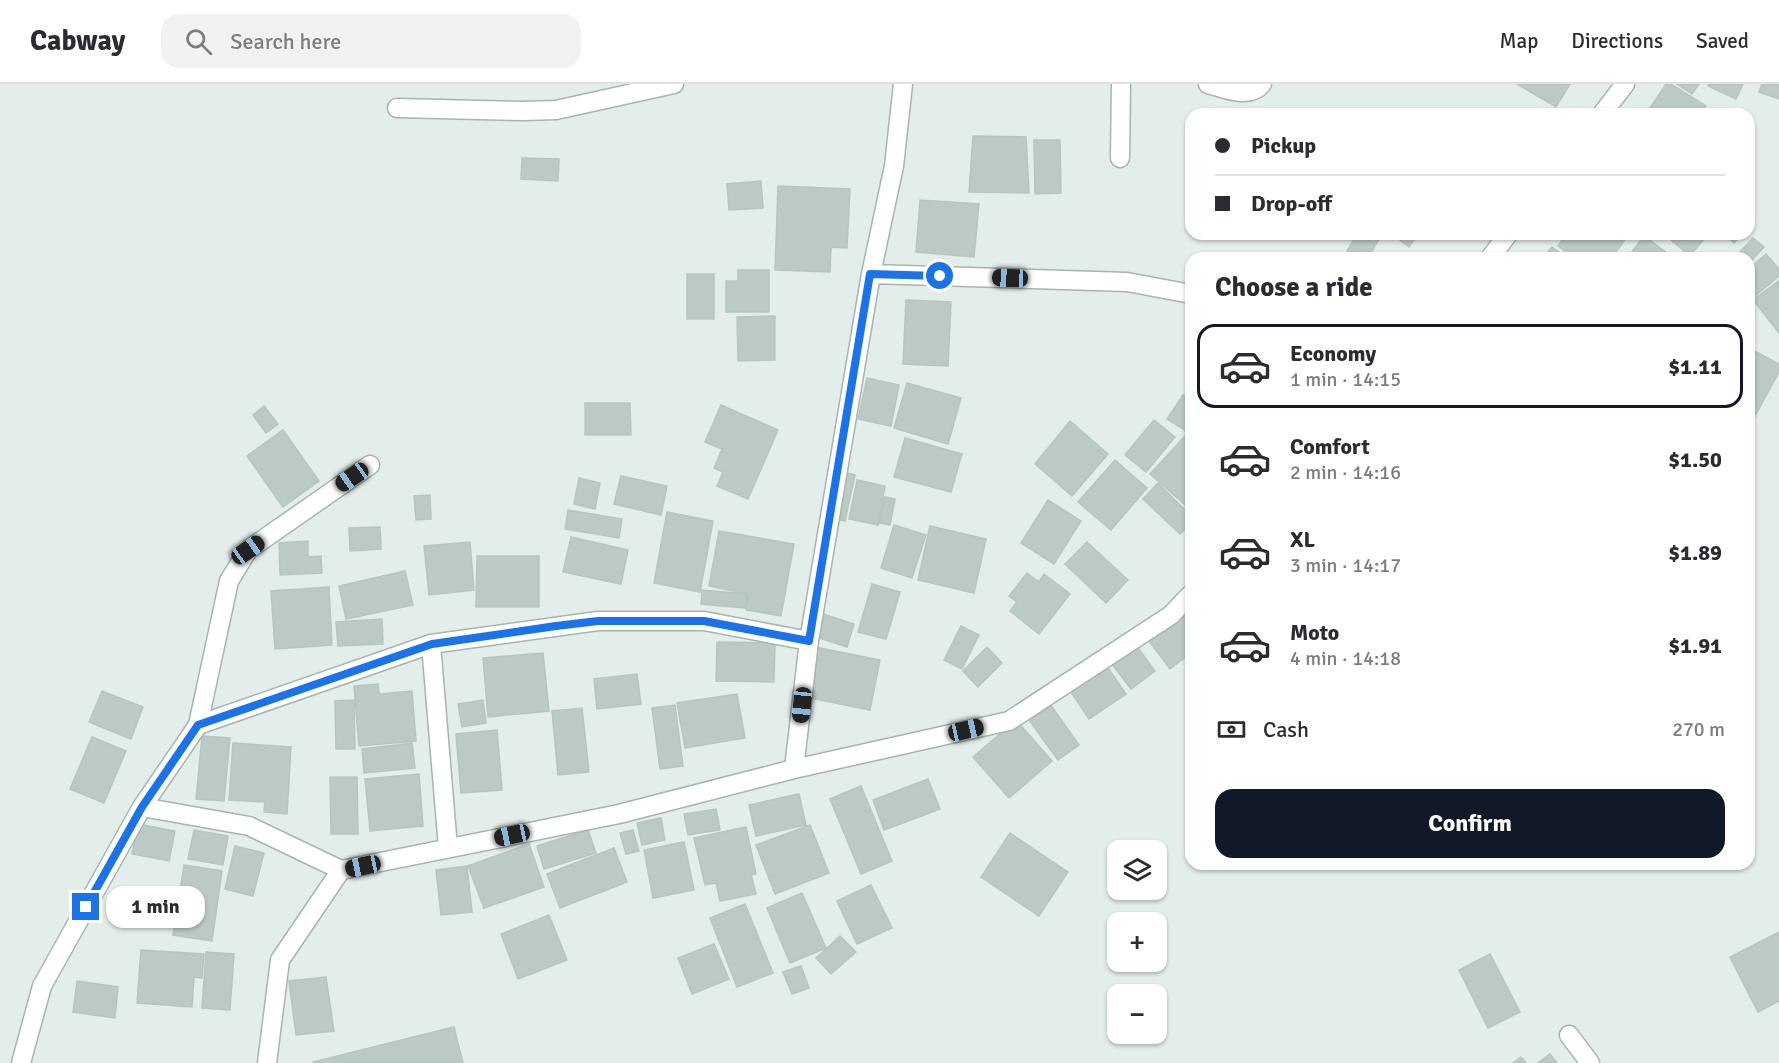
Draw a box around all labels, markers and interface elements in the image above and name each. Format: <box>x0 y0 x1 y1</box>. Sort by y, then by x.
search box <box>161 14 581 68</box>
text: Cabway <box>30 24 125 58</box>
icon: search <box>182 25 215 58</box>
text: Search here <box>230 28 341 55</box>
text: Map <box>1500 28 1538 54</box>
text: Directions <box>1571 28 1663 54</box>
text: Saved <box>1696 28 1749 54</box>
text: Pickup <box>1251 132 1316 159</box>
text: Drop-off <box>1251 190 1332 217</box>
route start <box>926 262 953 289</box>
car <box>992 268 1028 288</box>
text: Choose a ride <box>1215 271 1373 304</box>
icon: car <box>1218 339 1272 393</box>
text: Economy <box>1290 340 1376 367</box>
text: $1.11 <box>1668 353 1722 380</box>
text: 1 min · 14:15 <box>1290 367 1401 392</box>
icon: car <box>1218 432 1272 486</box>
text: Comfort <box>1290 433 1370 460</box>
text: $1.50 <box>1668 446 1722 473</box>
car <box>332 459 372 495</box>
text: 2 min · 14:16 <box>1290 460 1401 485</box>
icon: car <box>1218 525 1272 579</box>
text: XL <box>1290 526 1315 553</box>
car <box>228 532 268 568</box>
text: $1.89 <box>1668 539 1722 566</box>
text: 3 min · 14:17 <box>1290 553 1401 578</box>
icon: car <box>1218 618 1272 672</box>
text: Moto <box>1290 619 1339 646</box>
text: $1.91 <box>1668 632 1722 659</box>
text: 4 min · 14:18 <box>1290 646 1401 671</box>
car <box>791 686 813 724</box>
icon: cash <box>1215 713 1248 746</box>
text: Cash <box>1263 716 1309 743</box>
car <box>946 717 986 743</box>
text: 270 m <box>1672 717 1725 742</box>
button: Confirm <box>1215 789 1725 858</box>
car <box>493 822 531 848</box>
map controls <box>1107 840 1167 1044</box>
button: layers <box>1107 840 1167 900</box>
car <box>344 853 382 879</box>
callout: 1 min <box>107 886 206 928</box>
route end <box>72 893 99 920</box>
text: 1 min <box>131 894 180 919</box>
button: + <box>1107 912 1167 972</box>
button: − <box>1107 984 1167 1044</box>

